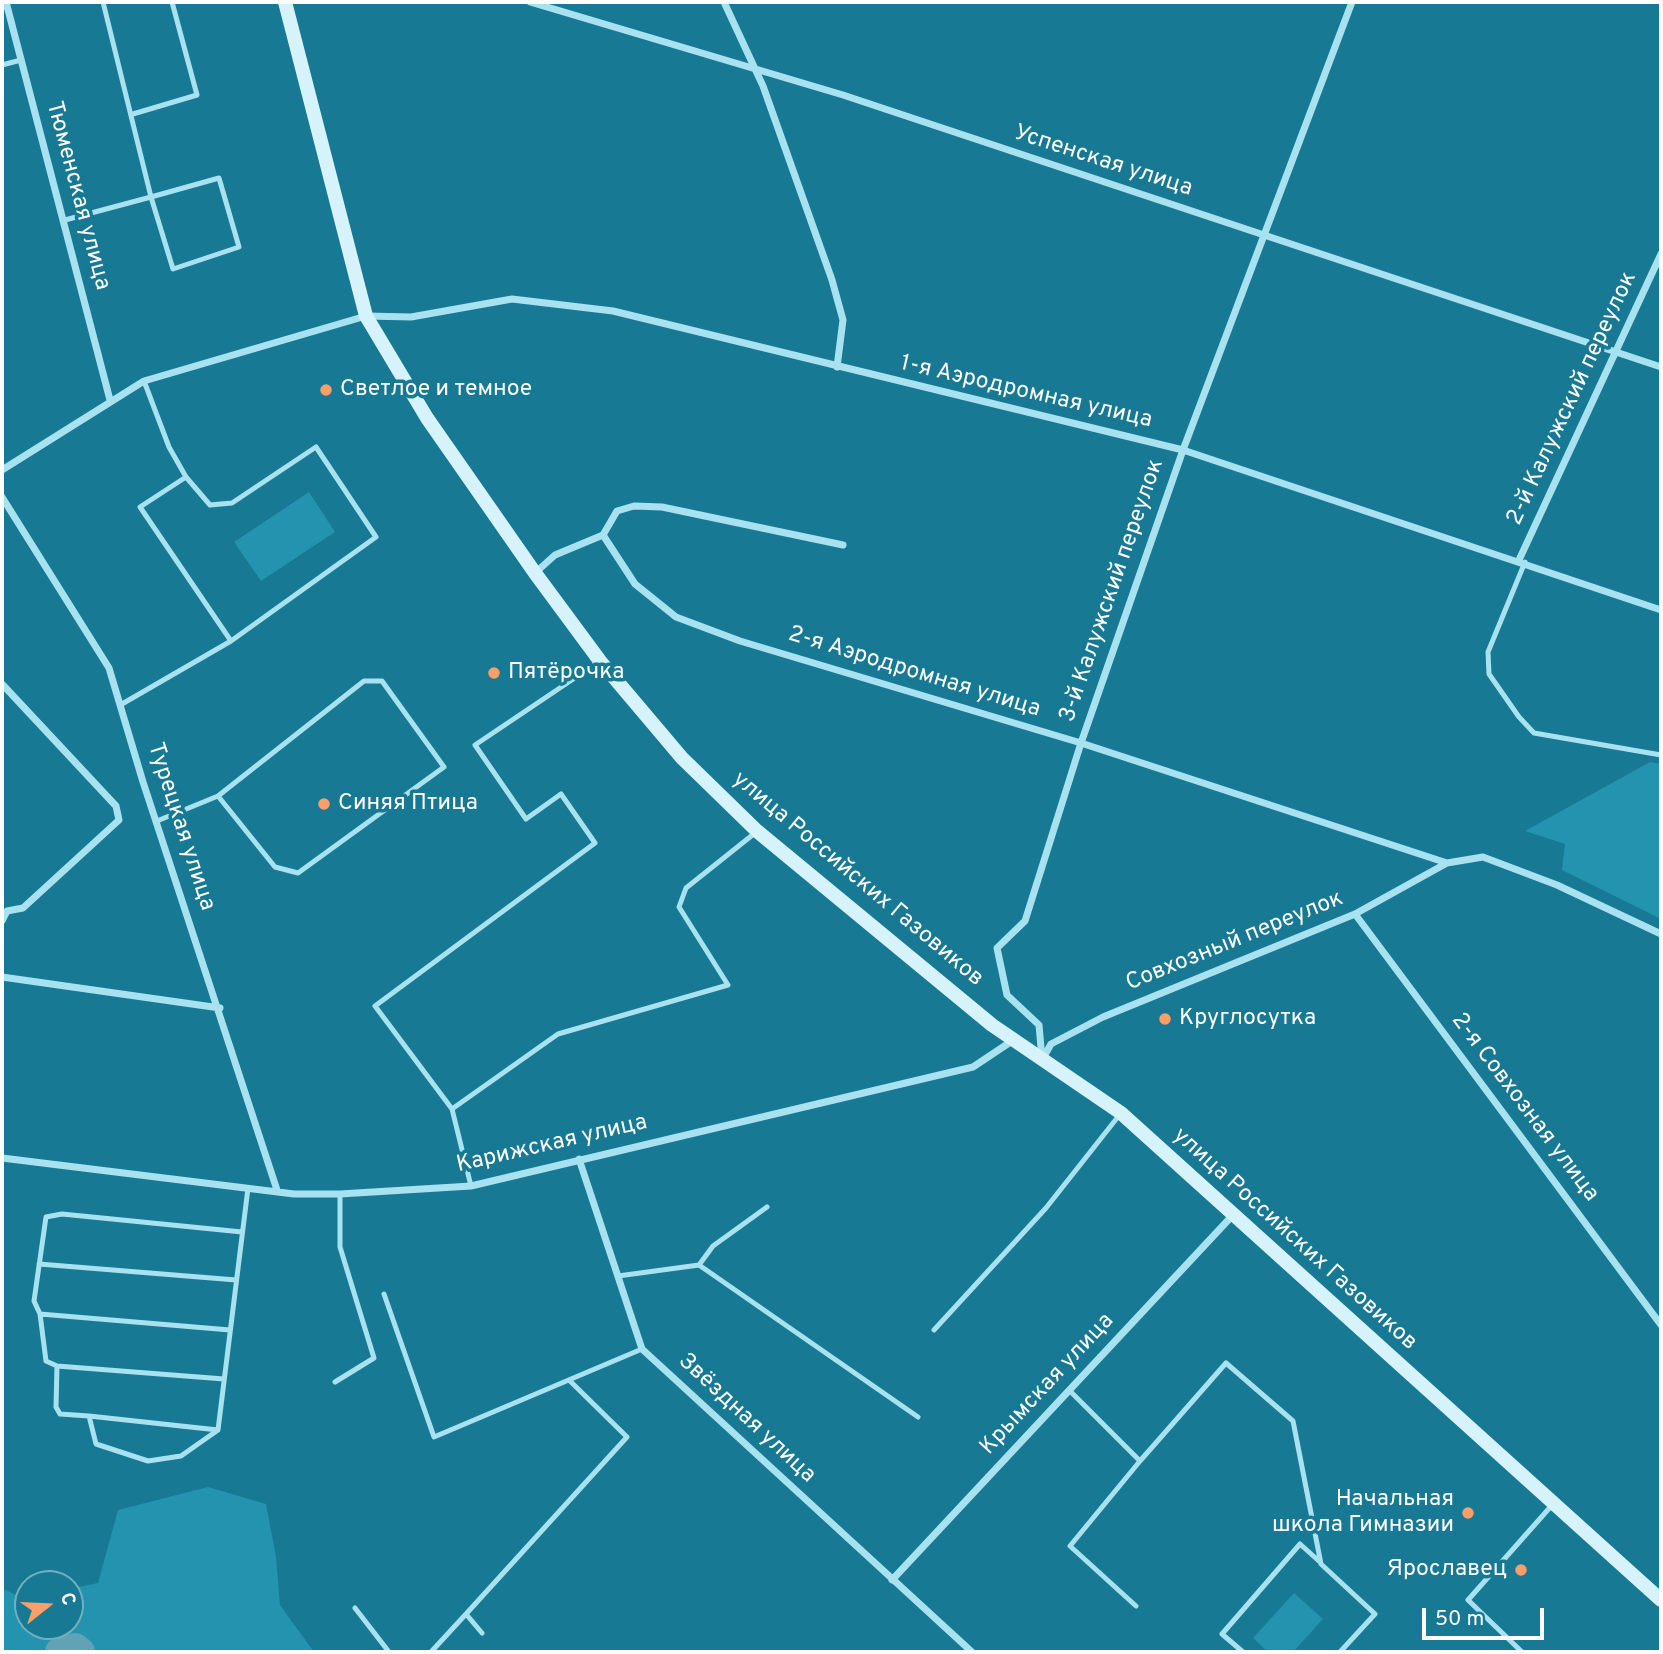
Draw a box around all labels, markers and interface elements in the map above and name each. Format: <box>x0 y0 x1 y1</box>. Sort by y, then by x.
street label: Тюменская улица <box>39 99 115 293</box>
street label: Успенская улица <box>1010 120 1196 204</box>
street label: 2-й Калужский переулок <box>1502 268 1644 530</box>
street label: 1-я Аэродромная улица <box>897 351 1155 435</box>
place label: Светлое и темное <box>340 376 532 404</box>
marker: Светлое и темное <box>318 382 334 398</box>
street label: 3-й Калужский переулок <box>1055 456 1171 726</box>
street label: 2-я Аэродромная улица <box>785 621 1043 725</box>
place label: Пятёрочка <box>508 659 624 687</box>
marker: Пятёрочка <box>486 665 502 681</box>
street label: Турецкая улица <box>140 740 220 914</box>
street label: улица Российских Газовиков <box>726 767 988 993</box>
place label: Синяя Птица <box>338 790 478 818</box>
marker: Синяя Птица <box>316 796 332 812</box>
street label: Совхозный переулок <box>1122 886 1348 998</box>
place label: Круглосутка <box>1179 1005 1316 1033</box>
street label: 2-я Совхозная улица <box>1444 1008 1604 1208</box>
marker: Круглосутка <box>1157 1011 1173 1027</box>
street label: Карижская улица <box>454 1110 650 1180</box>
street label: улица Российских Газовиков <box>1166 1123 1422 1357</box>
street label: Крымская улица <box>975 1308 1121 1462</box>
street label: Звёздная улица <box>671 1348 821 1490</box>
place label: Начальная школа Гимназии <box>1272 1486 1454 1540</box>
marker: Начальная школа Гимназии <box>1460 1505 1476 1521</box>
place label: Ярославец <box>1387 1556 1507 1584</box>
marker: Ярославец <box>1513 1562 1529 1578</box>
north arrow <box>14 1570 84 1640</box>
text: С <box>54 1590 80 1609</box>
scale bar <box>1425 1594 1548 1638</box>
text: 50 m <box>1435 1606 1484 1633</box>

